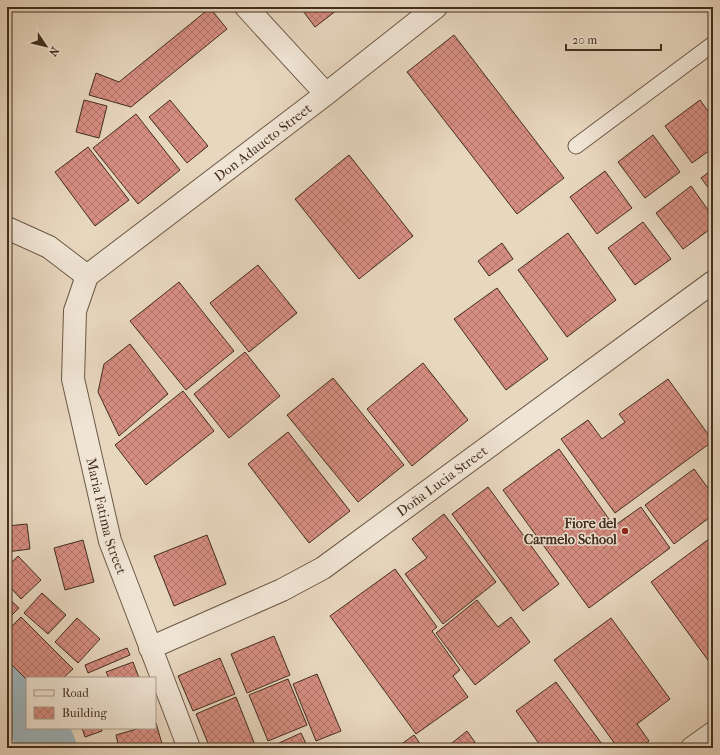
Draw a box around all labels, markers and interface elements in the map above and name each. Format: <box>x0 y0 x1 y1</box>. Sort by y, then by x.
north arrow <box>26 26 66 66</box>
scale bar <box>566 26 661 52</box>
text: 20 m <box>572 33 597 47</box>
text: N <box>46 44 62 59</box>
street label: Don Adaucto Street <box>211 100 315 185</box>
street label: Doña Lucia Street <box>393 442 491 520</box>
street label: Maria Fatima Street <box>83 456 130 577</box>
place label: Fiore del Carmelo School <box>524 515 617 548</box>
marker: Fiore del Carmelo School <box>620 526 630 536</box>
legend <box>26 677 156 729</box>
text: Road <box>62 686 89 700</box>
text: Building <box>62 706 107 720</box>

